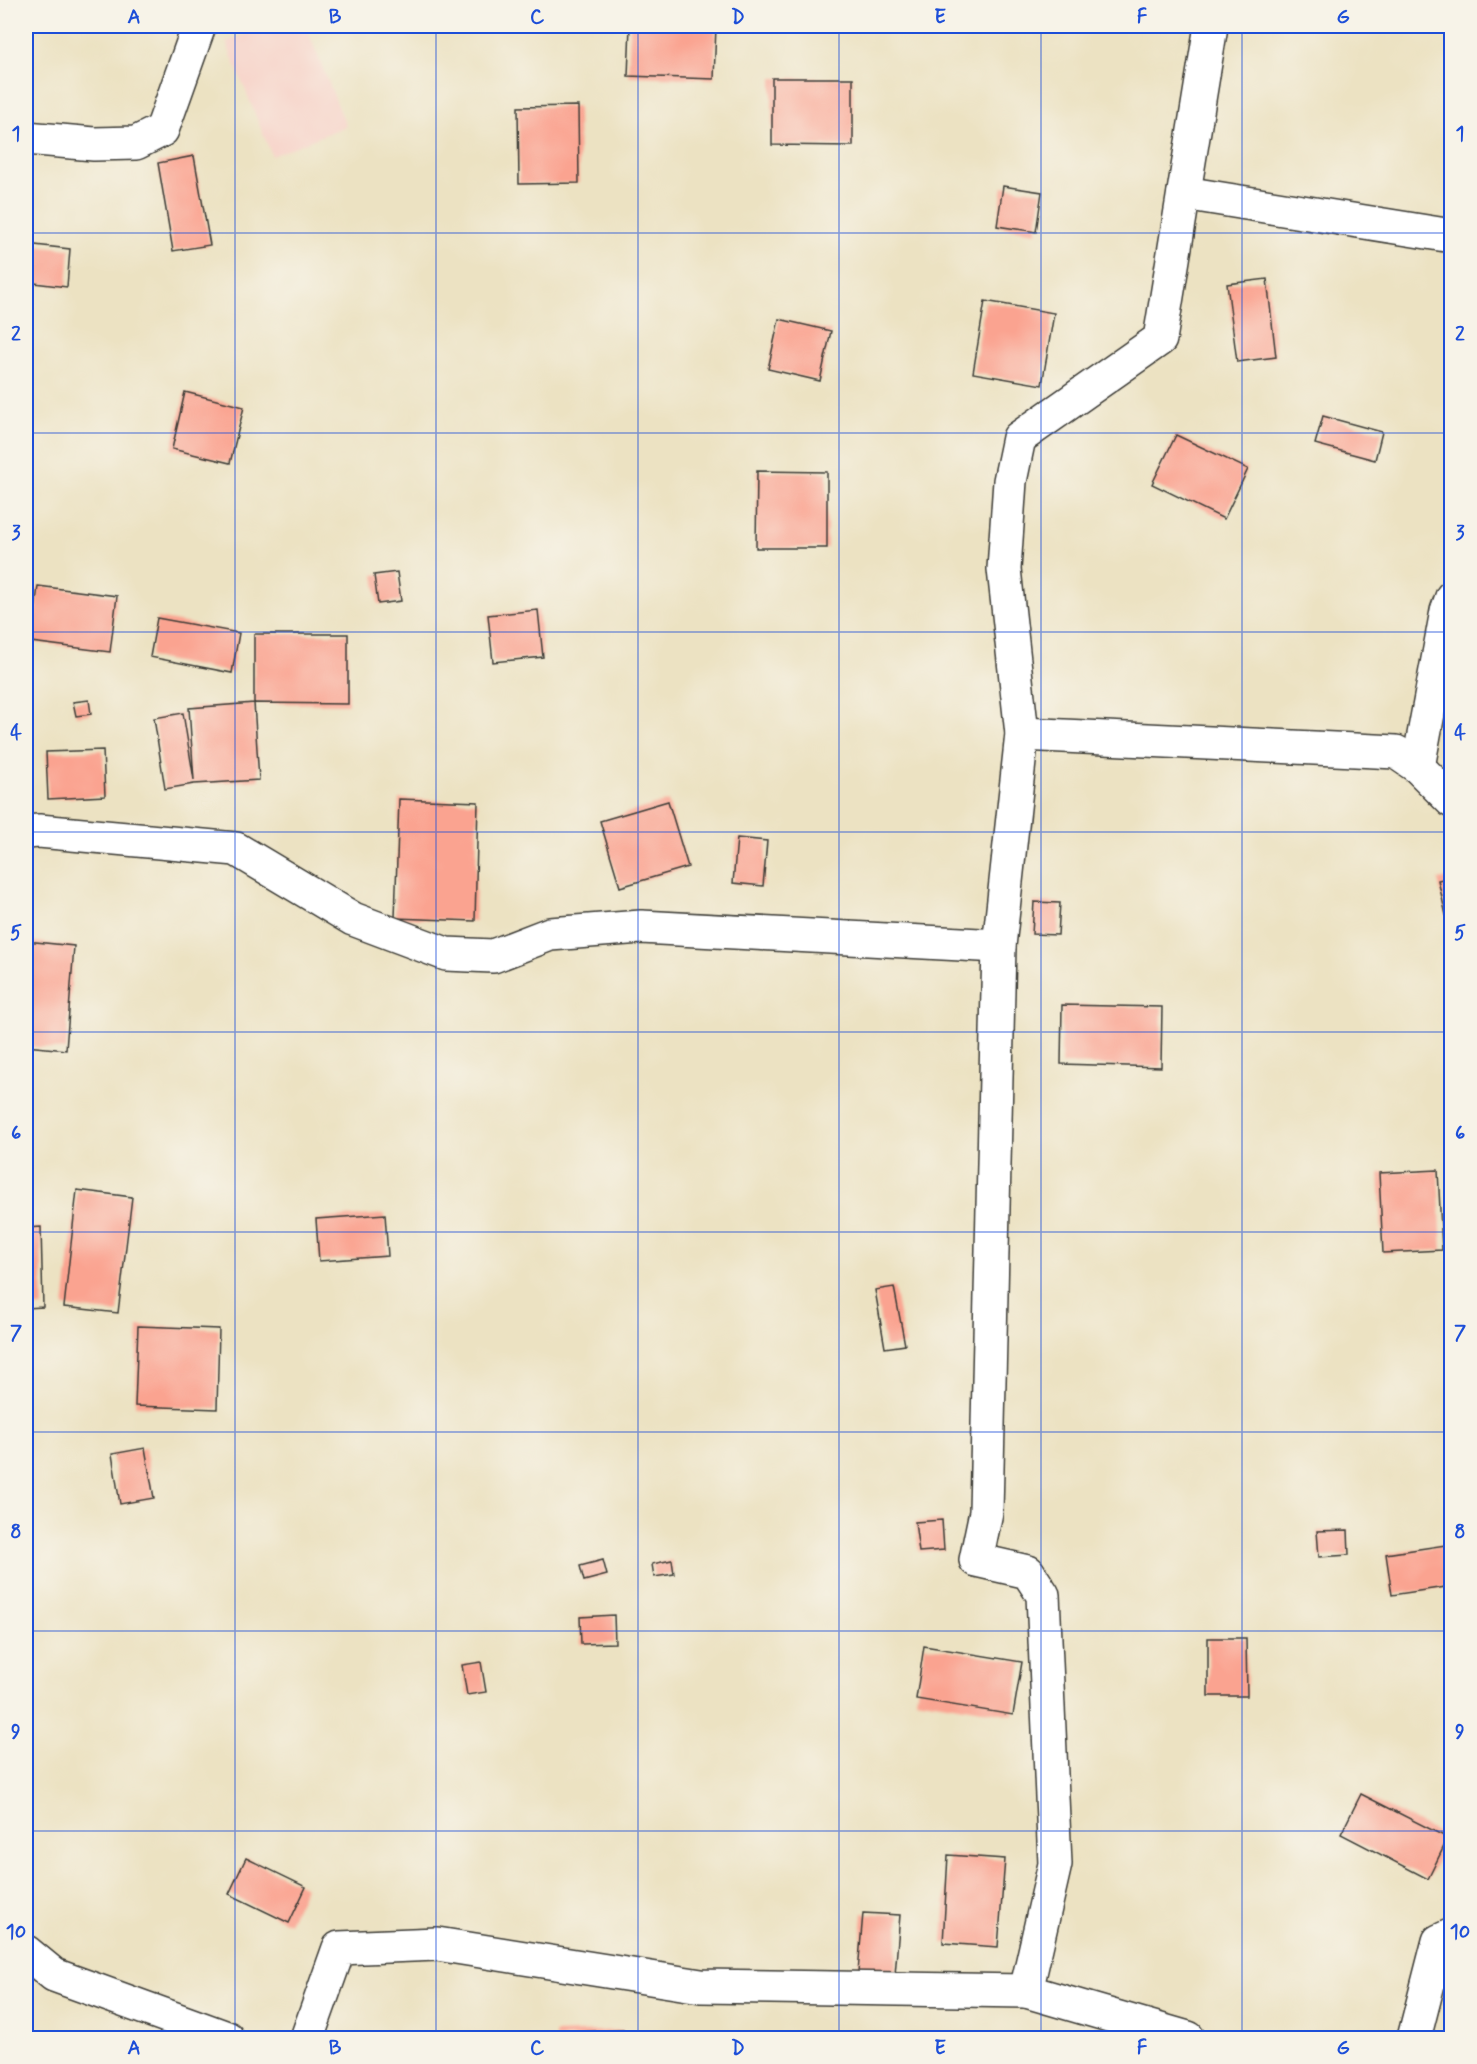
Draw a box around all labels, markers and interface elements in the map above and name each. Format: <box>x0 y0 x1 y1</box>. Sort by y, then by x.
text: A <box>127 4 141 31</box>
text: B <box>329 4 342 31</box>
text: C <box>530 4 545 31</box>
text: D <box>731 4 745 31</box>
text: E <box>934 4 946 31</box>
text: F <box>1137 4 1148 31</box>
text: G <box>1336 4 1350 31</box>
text: 1 <box>12 121 20 148</box>
text: 1 <box>1456 121 1464 148</box>
text: 2 <box>11 321 21 348</box>
text: 2 <box>1455 321 1465 348</box>
text: 3 <box>11 520 21 547</box>
text: 3 <box>1455 520 1465 547</box>
text: 4 <box>10 720 22 747</box>
text: 4 <box>1454 720 1466 747</box>
text: 5 <box>10 920 22 947</box>
text: 5 <box>1454 920 1466 947</box>
text: 6 <box>11 1120 21 1147</box>
text: 6 <box>1455 1120 1465 1147</box>
text: 7 <box>10 1320 22 1347</box>
text: 7 <box>1454 1320 1466 1347</box>
text: 8 <box>10 1519 22 1546</box>
text: 8 <box>1454 1519 1466 1546</box>
text: 9 <box>11 1719 21 1746</box>
text: 9 <box>1455 1719 1465 1746</box>
text: 10 <box>6 1919 26 1946</box>
text: 10 <box>1450 1919 1470 1946</box>
text: A <box>127 2035 141 2062</box>
text: B <box>329 2035 342 2062</box>
text: C <box>530 2035 545 2062</box>
text: D <box>731 2035 745 2062</box>
text: E <box>934 2035 946 2062</box>
text: F <box>1137 2035 1148 2062</box>
text: G <box>1336 2035 1350 2062</box>

